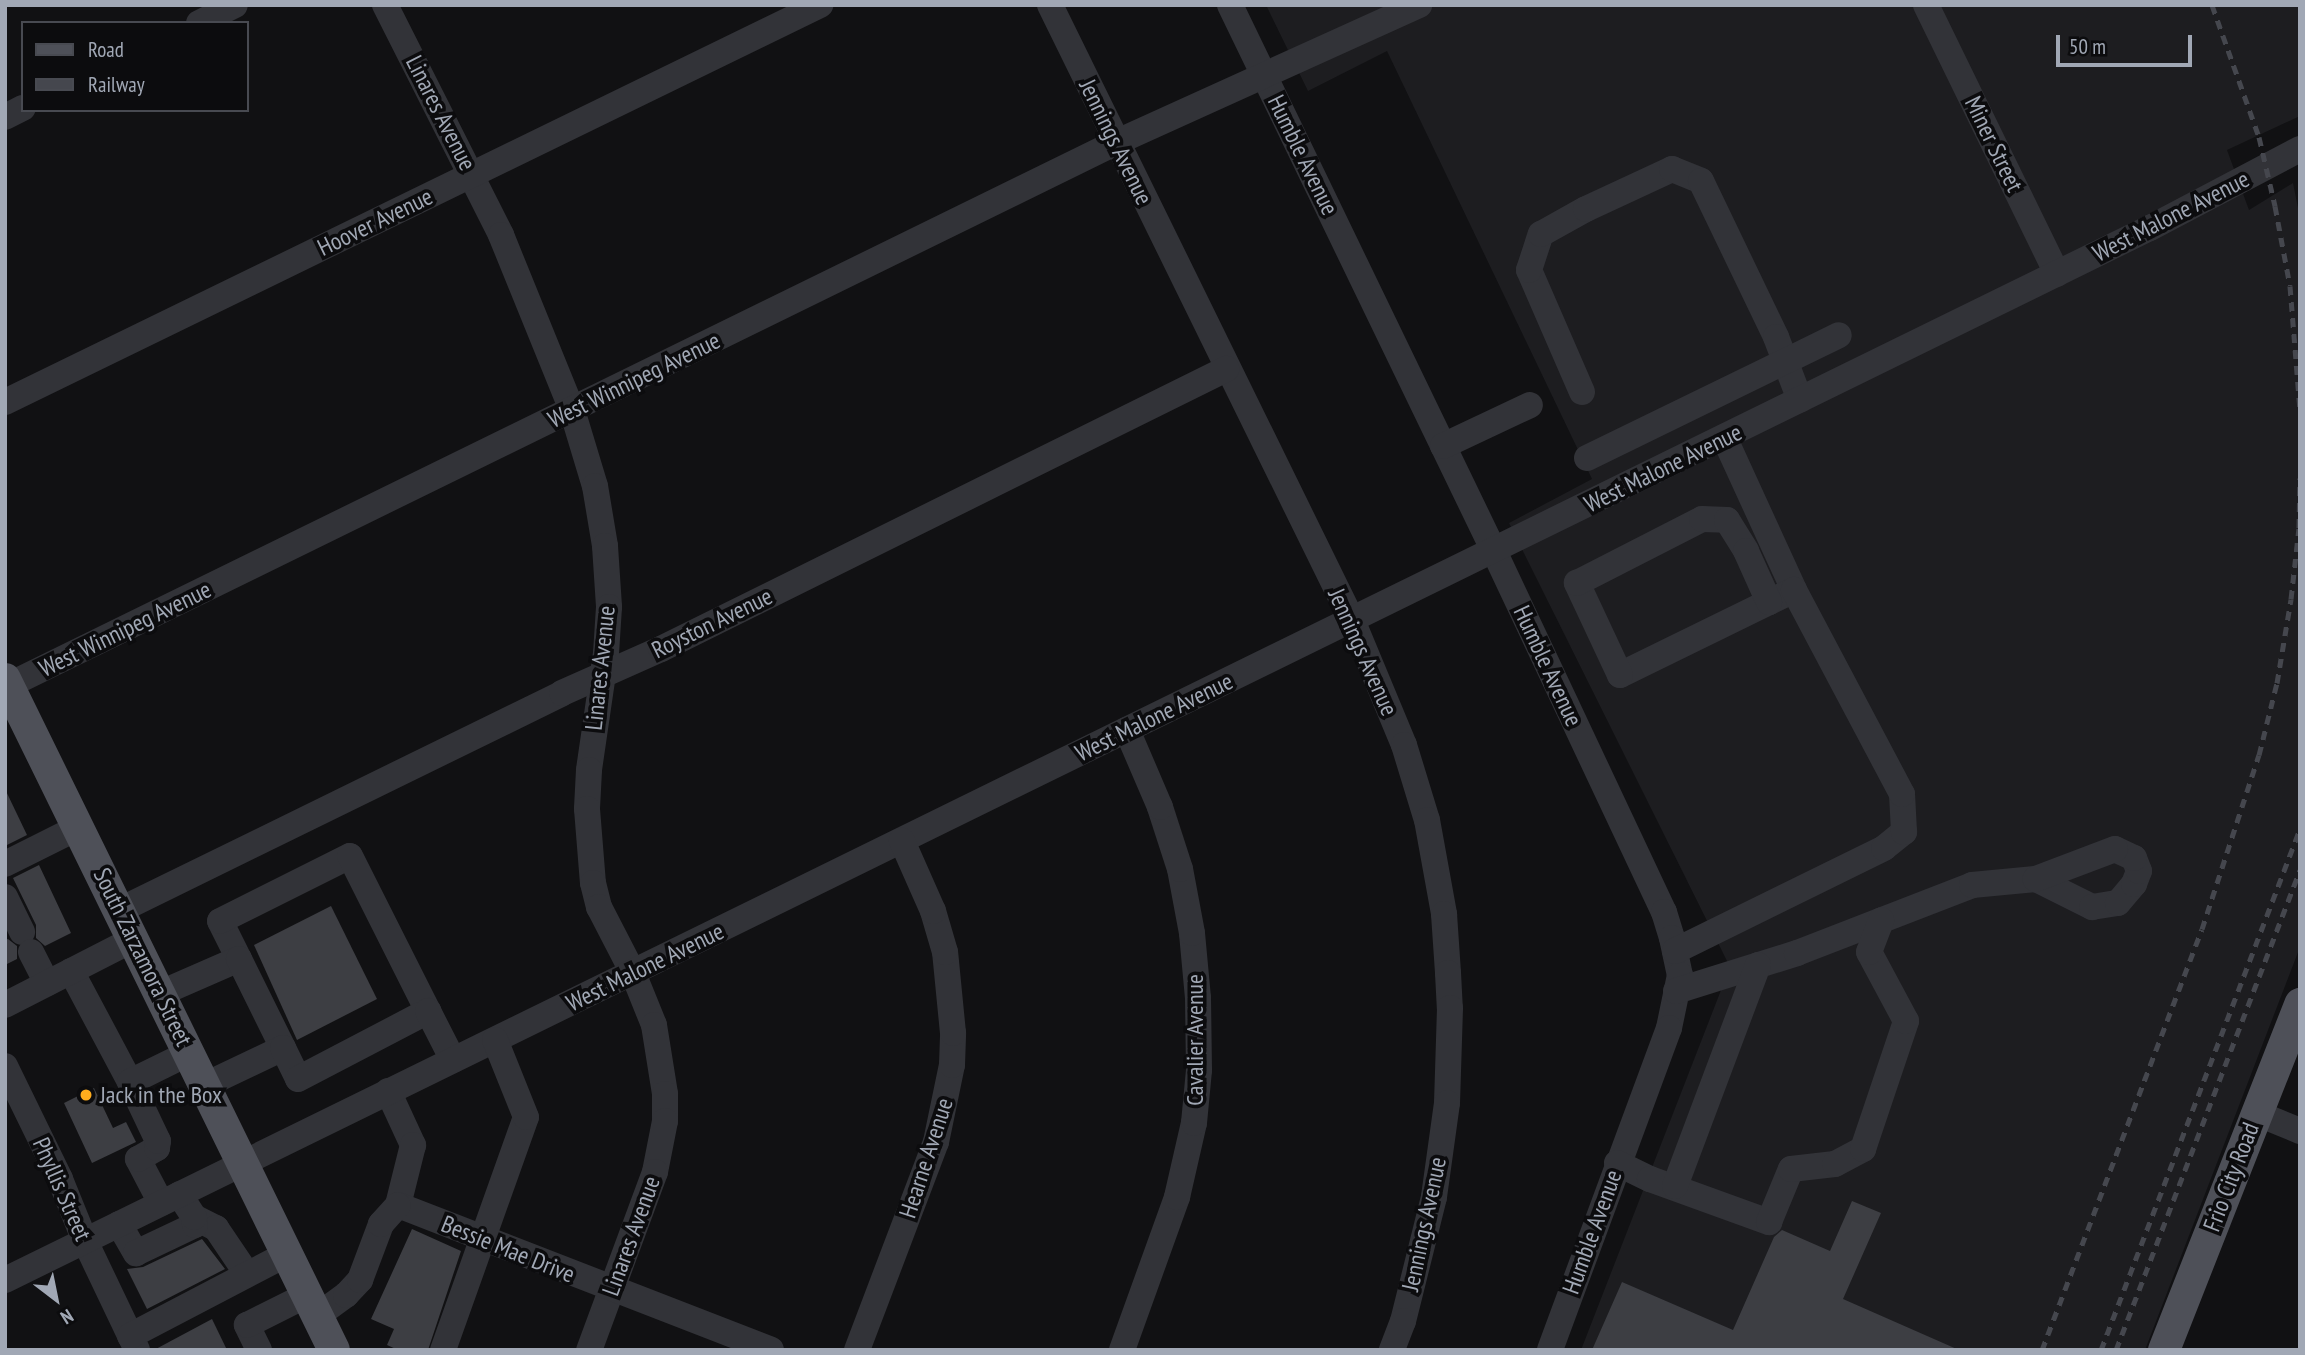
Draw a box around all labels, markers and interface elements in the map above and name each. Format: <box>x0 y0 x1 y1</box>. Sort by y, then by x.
legend <box>21 21 248 112</box>
scale bar <box>2060 21 2196 65</box>
text: 50 m <box>2069 33 2106 60</box>
text: Road <box>88 36 124 63</box>
street label: Linares Avenue <box>400 50 482 176</box>
text: Railway <box>88 71 145 98</box>
street label: Jennings Avenue <box>1073 74 1159 210</box>
street label: Humble Avenue <box>1261 90 1345 220</box>
street label: Miner Street <box>1959 92 2029 196</box>
street label: West Malone Avenue <box>2088 164 2254 268</box>
street label: Hoover Avenue <box>313 182 437 262</box>
street label: West Winnipeg Avenue <box>543 326 725 434</box>
street label: West Malone Avenue <box>1579 417 1747 519</box>
street label: West Winnipeg Avenue <box>34 575 216 683</box>
street label: Royston Avenue <box>647 581 777 665</box>
street label: Jennings Avenue <box>1322 584 1404 720</box>
street label: Humble Avenue <box>1507 601 1589 731</box>
street label: Linares Avenue <box>579 604 621 732</box>
street label: West Malone Avenue <box>1070 666 1238 768</box>
street label: South Zarzamora Street <box>87 863 199 1051</box>
street label: West Malone Avenue <box>561 916 729 1018</box>
street label: Cavalier Avenue <box>1181 974 1209 1106</box>
place label: Jack in the Box <box>100 1081 222 1109</box>
marker: Jack in the Box <box>78 1087 94 1103</box>
street label: Hearne Avenue <box>893 1094 959 1222</box>
street label: Frio City Road <box>2197 1118 2265 1236</box>
street label: Phyllis Street <box>27 1133 97 1245</box>
street label: Jennings Avenue <box>1396 1154 1452 1294</box>
street label: Humble Avenue <box>1556 1166 1628 1298</box>
street label: Linares Avenue <box>596 1172 666 1300</box>
street label: Bessie Mae Drive <box>437 1209 579 1289</box>
north arrow <box>21 1264 91 1334</box>
text: N <box>56 1304 78 1330</box>

